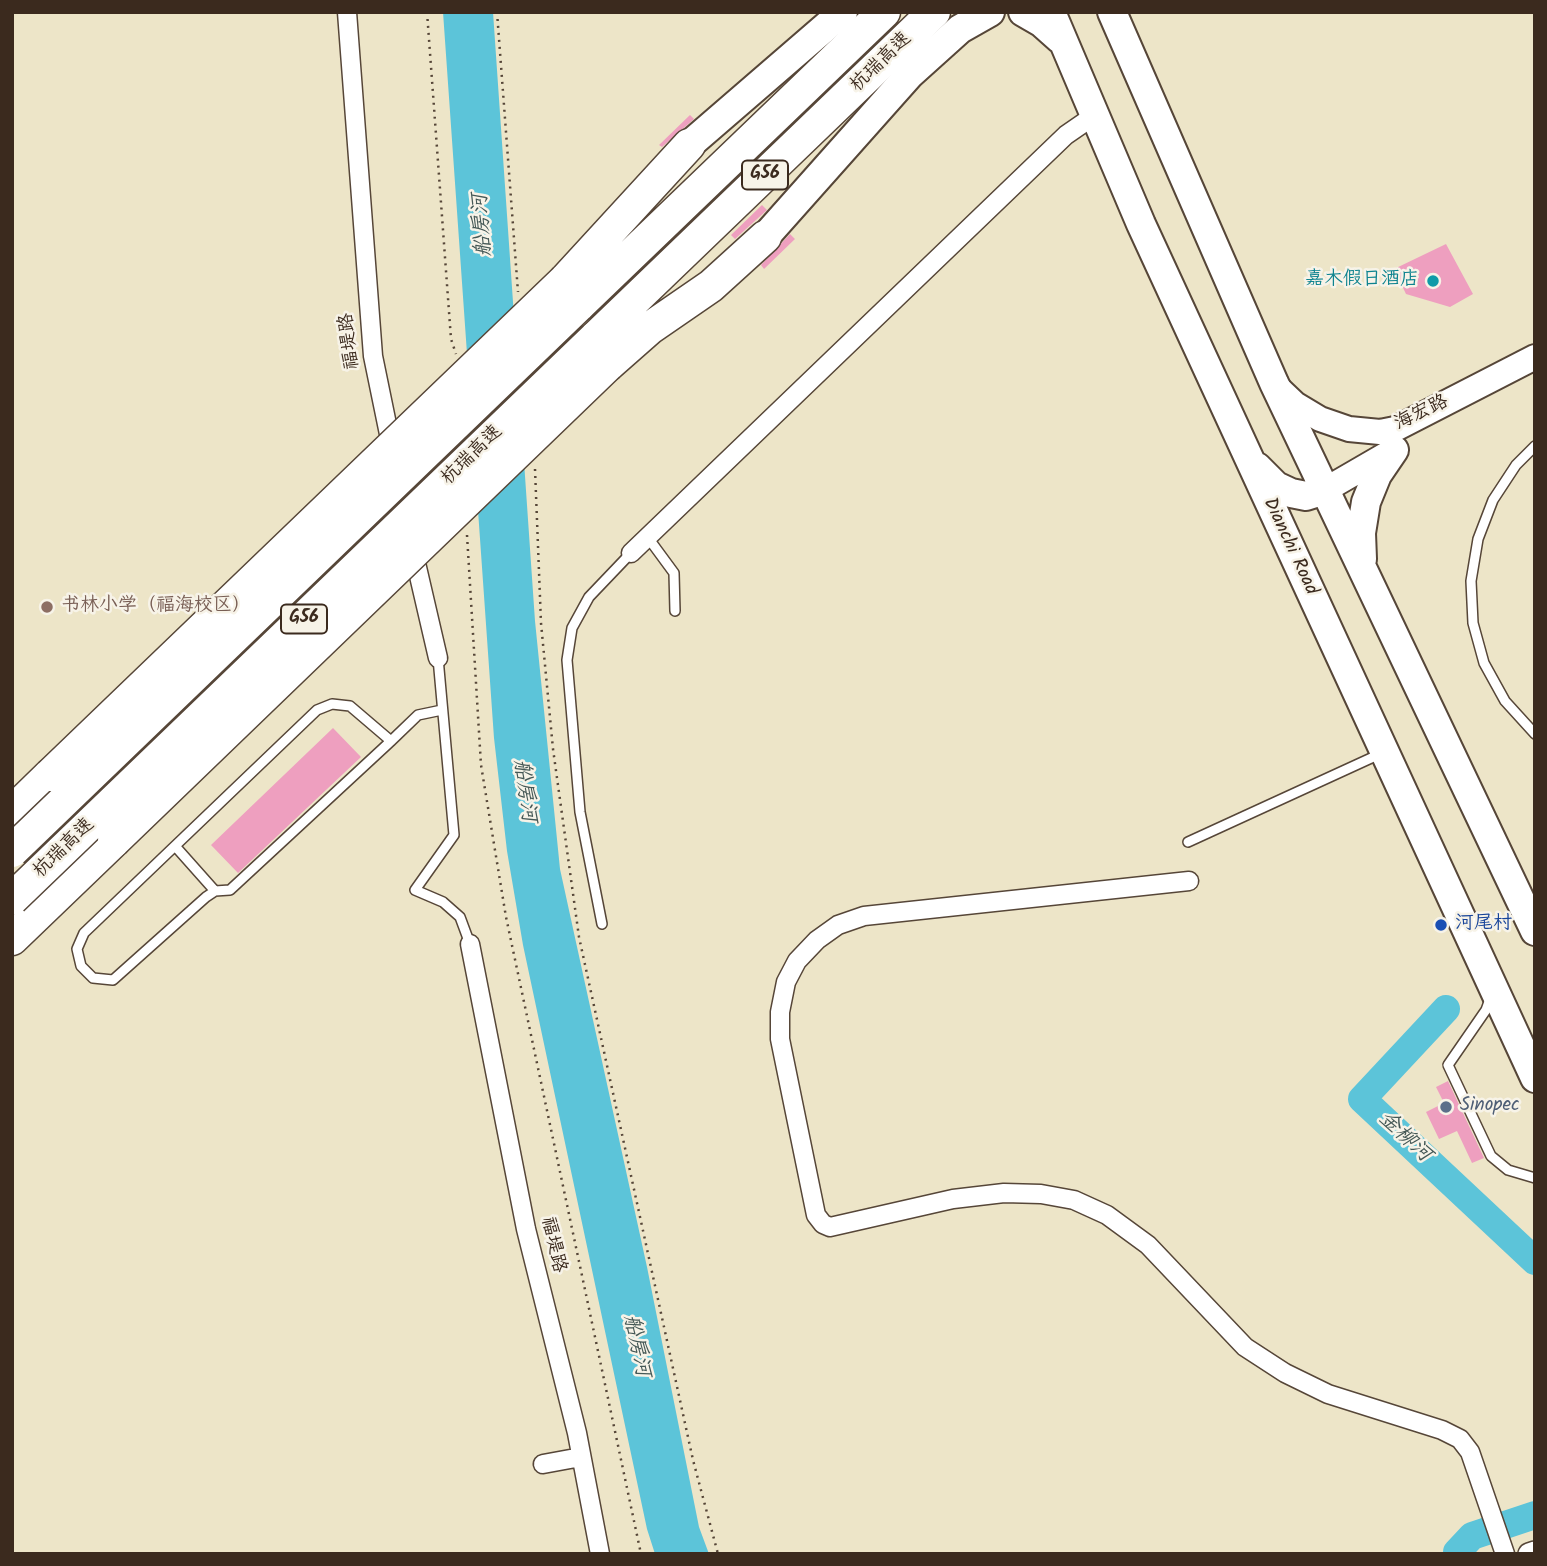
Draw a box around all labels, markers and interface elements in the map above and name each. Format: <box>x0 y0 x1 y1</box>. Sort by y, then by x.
street label: 杭瑞高速 <box>847 28 917 98</box>
road number: G56 <box>742 160 788 190</box>
water label: 船房河 <box>469 193 499 257</box>
place label: 嘉木假日酒店 <box>1305 270 1419 292</box>
marker: 嘉木假日酒店 <box>1425 273 1441 289</box>
street label: 福堤路 <box>336 311 366 371</box>
street label: 海宏路 <box>1391 391 1453 437</box>
street label: 杭瑞高速 <box>438 421 508 491</box>
street label: Dianchi Road <box>1257 495 1321 599</box>
place label: 书林小学（福海校区） <box>61 596 251 618</box>
marker: 书林小学（福海校区） <box>39 599 55 615</box>
road number: G56 <box>281 604 327 634</box>
water label: 船房河 <box>506 758 540 824</box>
street label: 杭瑞高速 <box>30 814 100 884</box>
place label: 河尾村 <box>1455 914 1512 936</box>
marker: 河尾村 <box>1433 917 1449 933</box>
place label: Sinopec <box>1460 1096 1519 1118</box>
marker: Sinopec <box>1438 1099 1454 1115</box>
water label: 金柳河 <box>1372 1107 1436 1169</box>
street label: 福堤路 <box>534 1215 570 1275</box>
water label: 船房河 <box>616 1313 654 1379</box>

